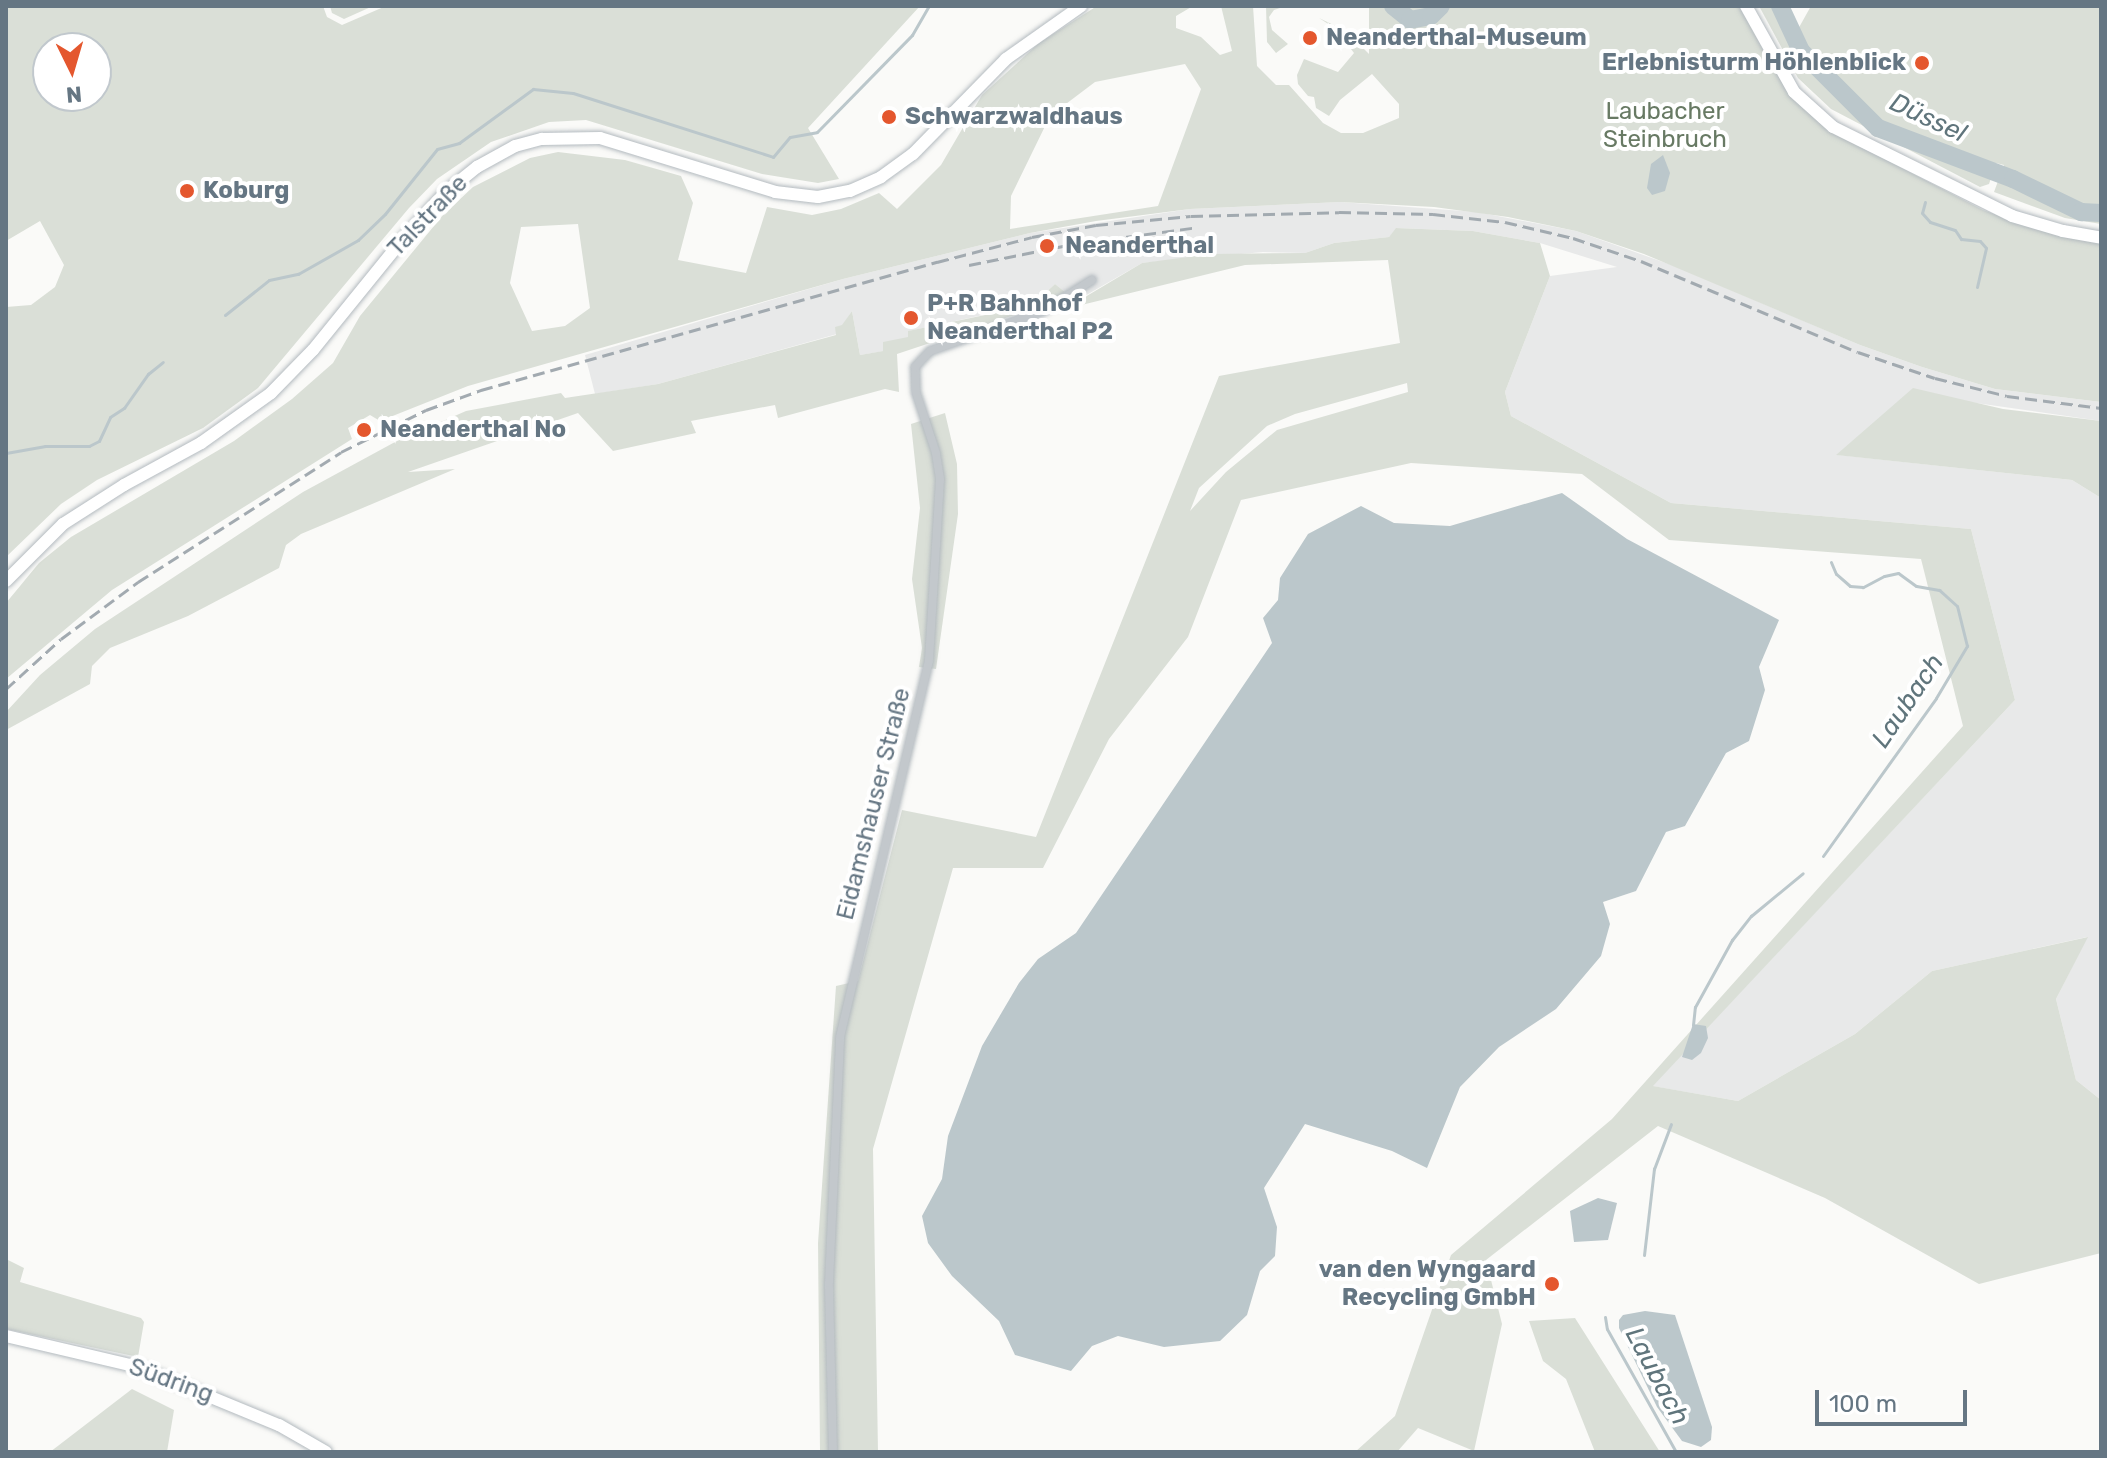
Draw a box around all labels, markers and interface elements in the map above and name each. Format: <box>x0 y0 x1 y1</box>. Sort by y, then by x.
place label: Neanderthal-Museum <box>1326 24 1587 52</box>
marker: Neanderthal-Museum <box>1301 29 1319 47</box>
north arrow <box>32 32 112 112</box>
place label: Erlebnisturm Höhlenblick <box>1602 49 1906 77</box>
marker: Erlebnisturm Höhlenblick <box>1913 54 1931 72</box>
text: N <box>65 80 83 109</box>
water label: Düssel <box>1885 87 1971 149</box>
park label: Laubacher Steinbruch <box>1603 98 1727 154</box>
place label: Schwarzwaldhaus <box>905 103 1123 131</box>
marker: Schwarzwaldhaus <box>880 108 898 126</box>
street label: Talstraße <box>382 169 474 263</box>
place label: Koburg <box>203 177 289 205</box>
marker: Koburg <box>178 182 196 200</box>
place label: Neanderthal <box>1065 232 1214 260</box>
marker: Neanderthal <box>1036 235 1058 257</box>
place label: P+R Bahnhof Neanderthal P2 <box>927 290 1113 346</box>
marker: P+R Bahnhof Neanderthal P2 <box>902 309 920 327</box>
place label: Neanderthal No <box>380 416 566 444</box>
marker: Neanderthal No <box>355 421 373 439</box>
water label: Laubach <box>1865 648 1951 754</box>
street label: Eidamshauser Straße <box>831 685 917 923</box>
place label: van den Wyngaard Recycling GmbH <box>1318 1256 1536 1312</box>
marker: van den Wyngaard Recycling GmbH <box>1543 1275 1561 1293</box>
water label: Laubach <box>1618 1322 1696 1430</box>
street label: Südring <box>125 1353 217 1409</box>
scale bar <box>1819 1374 1971 1424</box>
text: 100 m <box>1829 1390 1897 1418</box>

